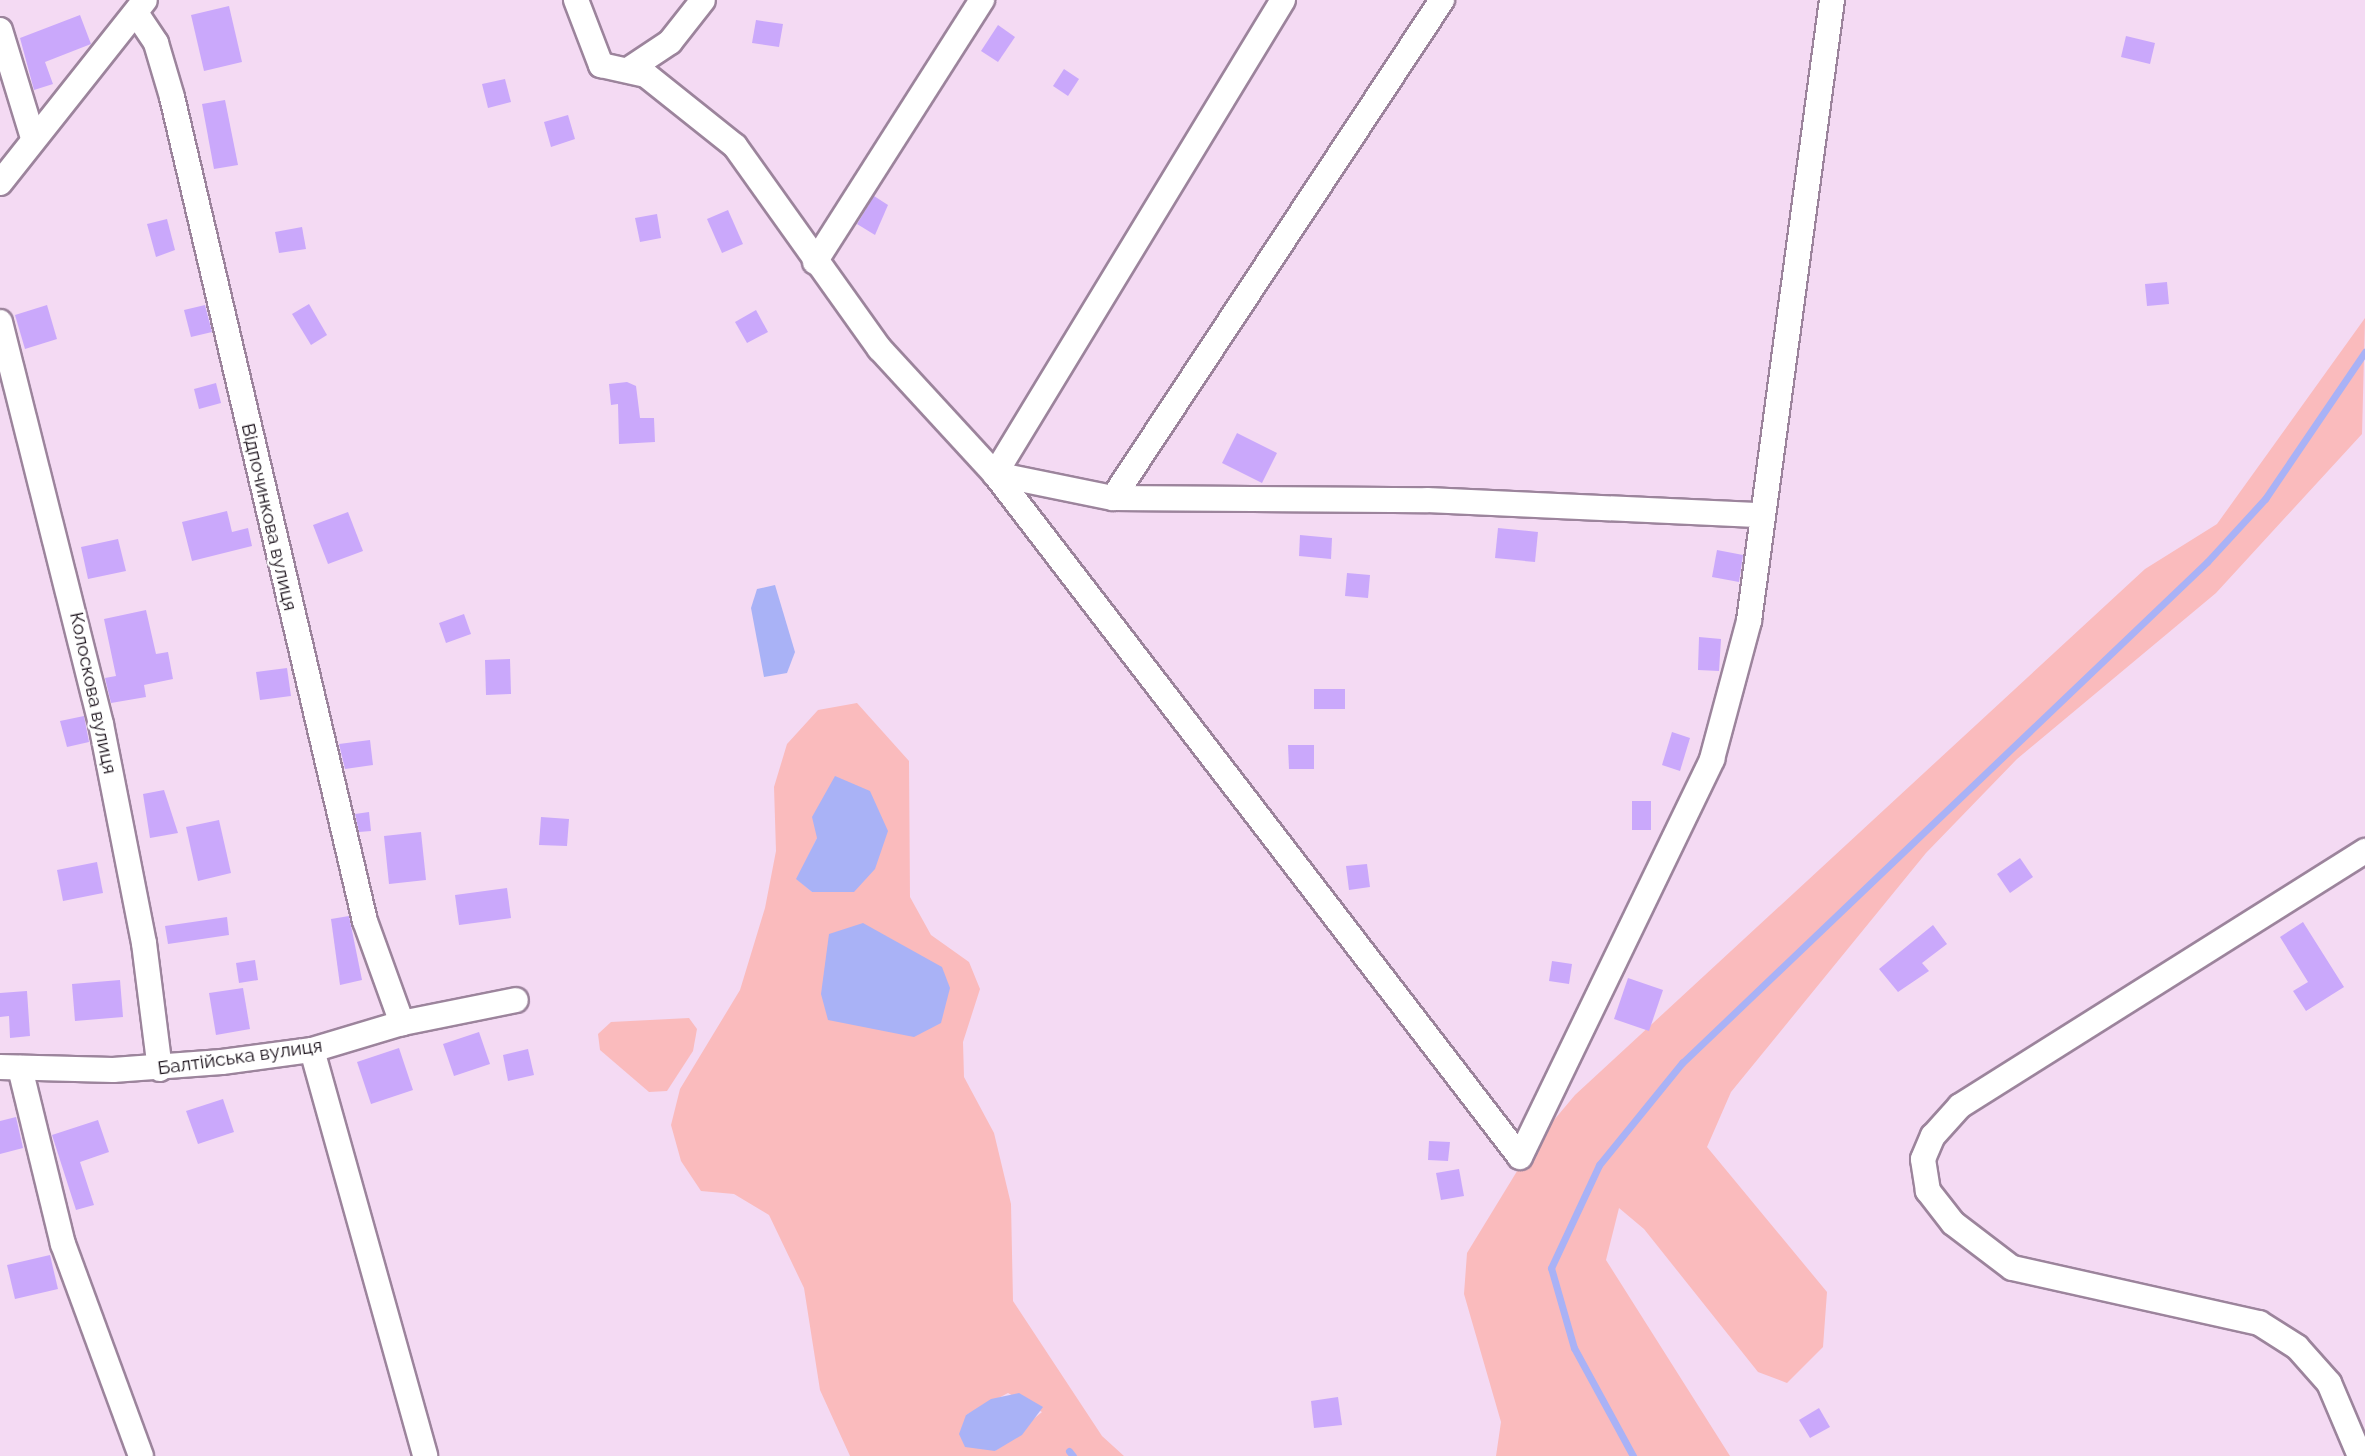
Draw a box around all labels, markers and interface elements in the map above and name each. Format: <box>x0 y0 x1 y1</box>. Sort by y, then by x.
street label: Відпочинкова вулиця <box>236 421 302 613</box>
street label: Колоскова вулиця <box>65 610 121 776</box>
street label: Балтійська вулиця <box>156 1034 324 1080</box>

